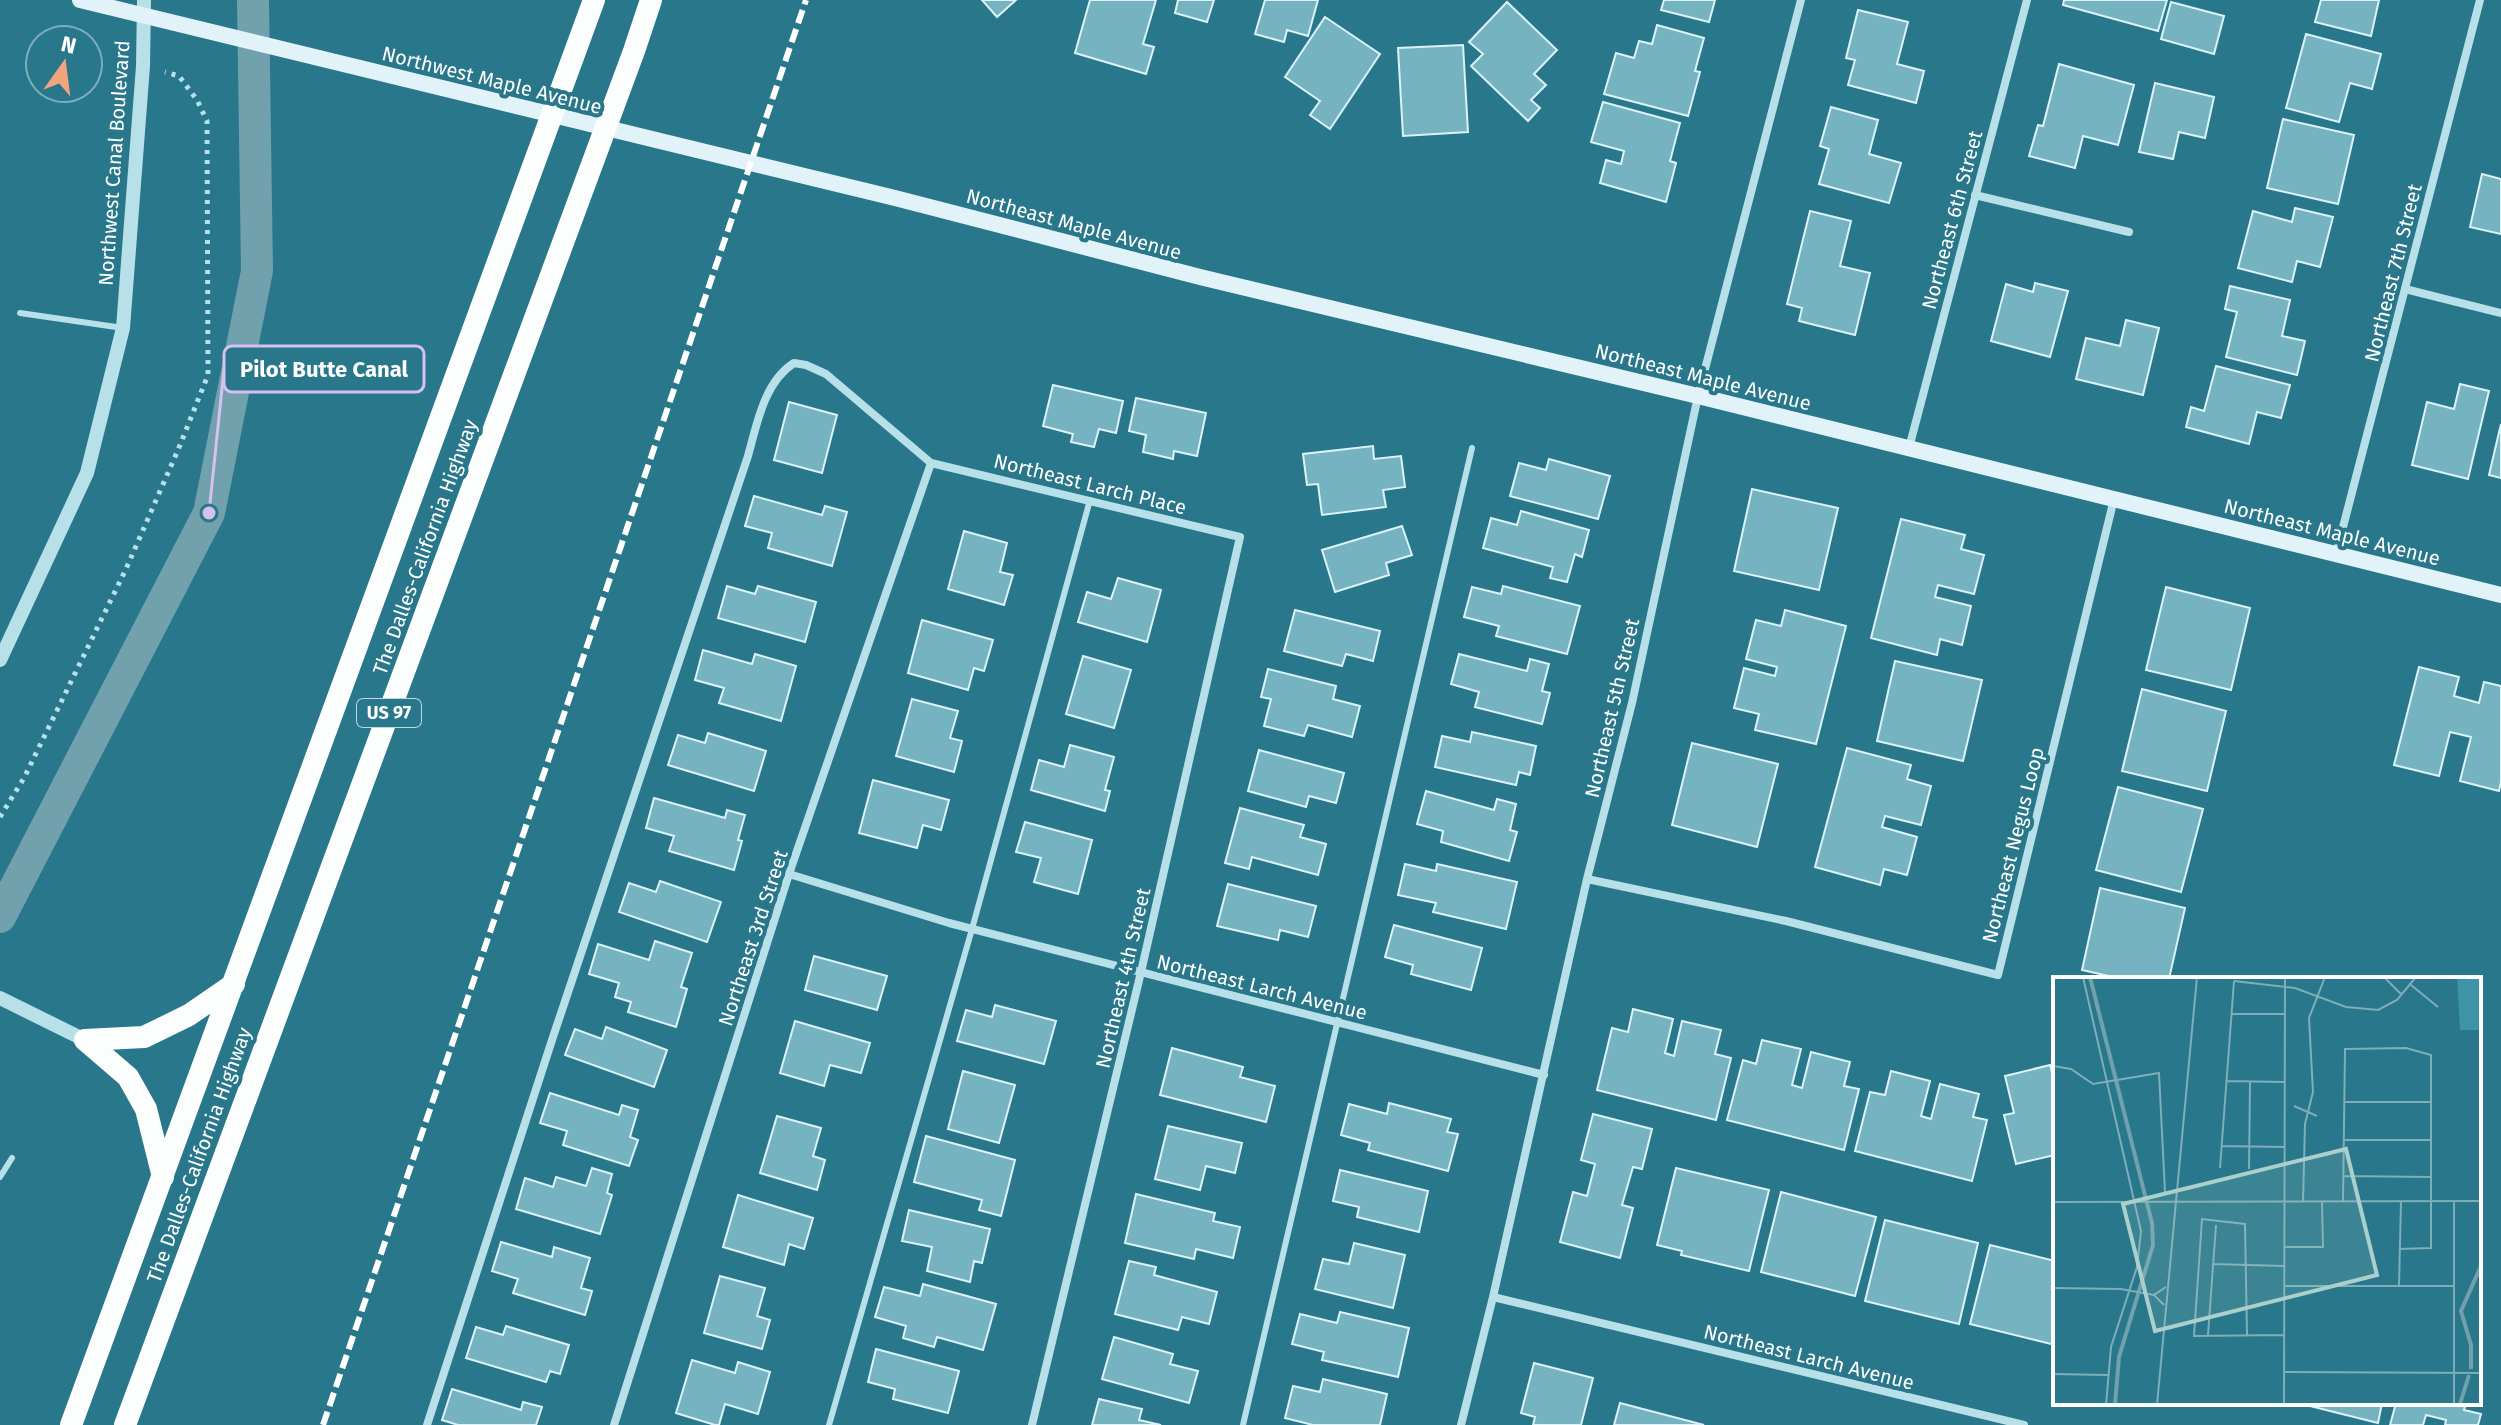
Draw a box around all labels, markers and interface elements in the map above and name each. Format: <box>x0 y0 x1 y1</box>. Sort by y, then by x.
north arrow <box>24 24 104 104</box>
text: N <box>58 30 79 60</box>
street label: Northwest Canal Boulevard <box>93 39 135 287</box>
street label: Northwest Maple Avenue <box>380 41 604 119</box>
street label: Northeast 6th Street <box>1917 127 1988 312</box>
street label: Northeast 7th Street <box>2359 181 2427 365</box>
street label: Northeast Maple Avenue <box>964 184 1184 264</box>
street label: Northeast Maple Avenue <box>1592 339 1814 415</box>
callout: Pilot Butte Canal <box>224 346 424 392</box>
text: Pilot Butte Canal <box>240 356 408 383</box>
street label: The Dalles-California Highway <box>368 416 482 678</box>
street label: Northeast Larch Place <box>991 448 1189 520</box>
street label: Northeast Maple Avenue <box>2221 494 2443 570</box>
street label: Northeast 5th Street <box>1580 615 1645 800</box>
road number: US 97 <box>357 699 421 727</box>
street label: Northeast Negus Loop <box>1977 745 2049 945</box>
street label: Northeast 3rd Street <box>713 846 793 1029</box>
street label: Northeast 4th Street <box>1091 885 1156 1071</box>
street label: Northeast Larch Avenue <box>1154 949 1370 1025</box>
inset map <box>2053 977 2481 1405</box>
street label: The Dalles-California Highway <box>142 1024 256 1286</box>
street label: Northeast Larch Avenue <box>1701 1319 1917 1395</box>

